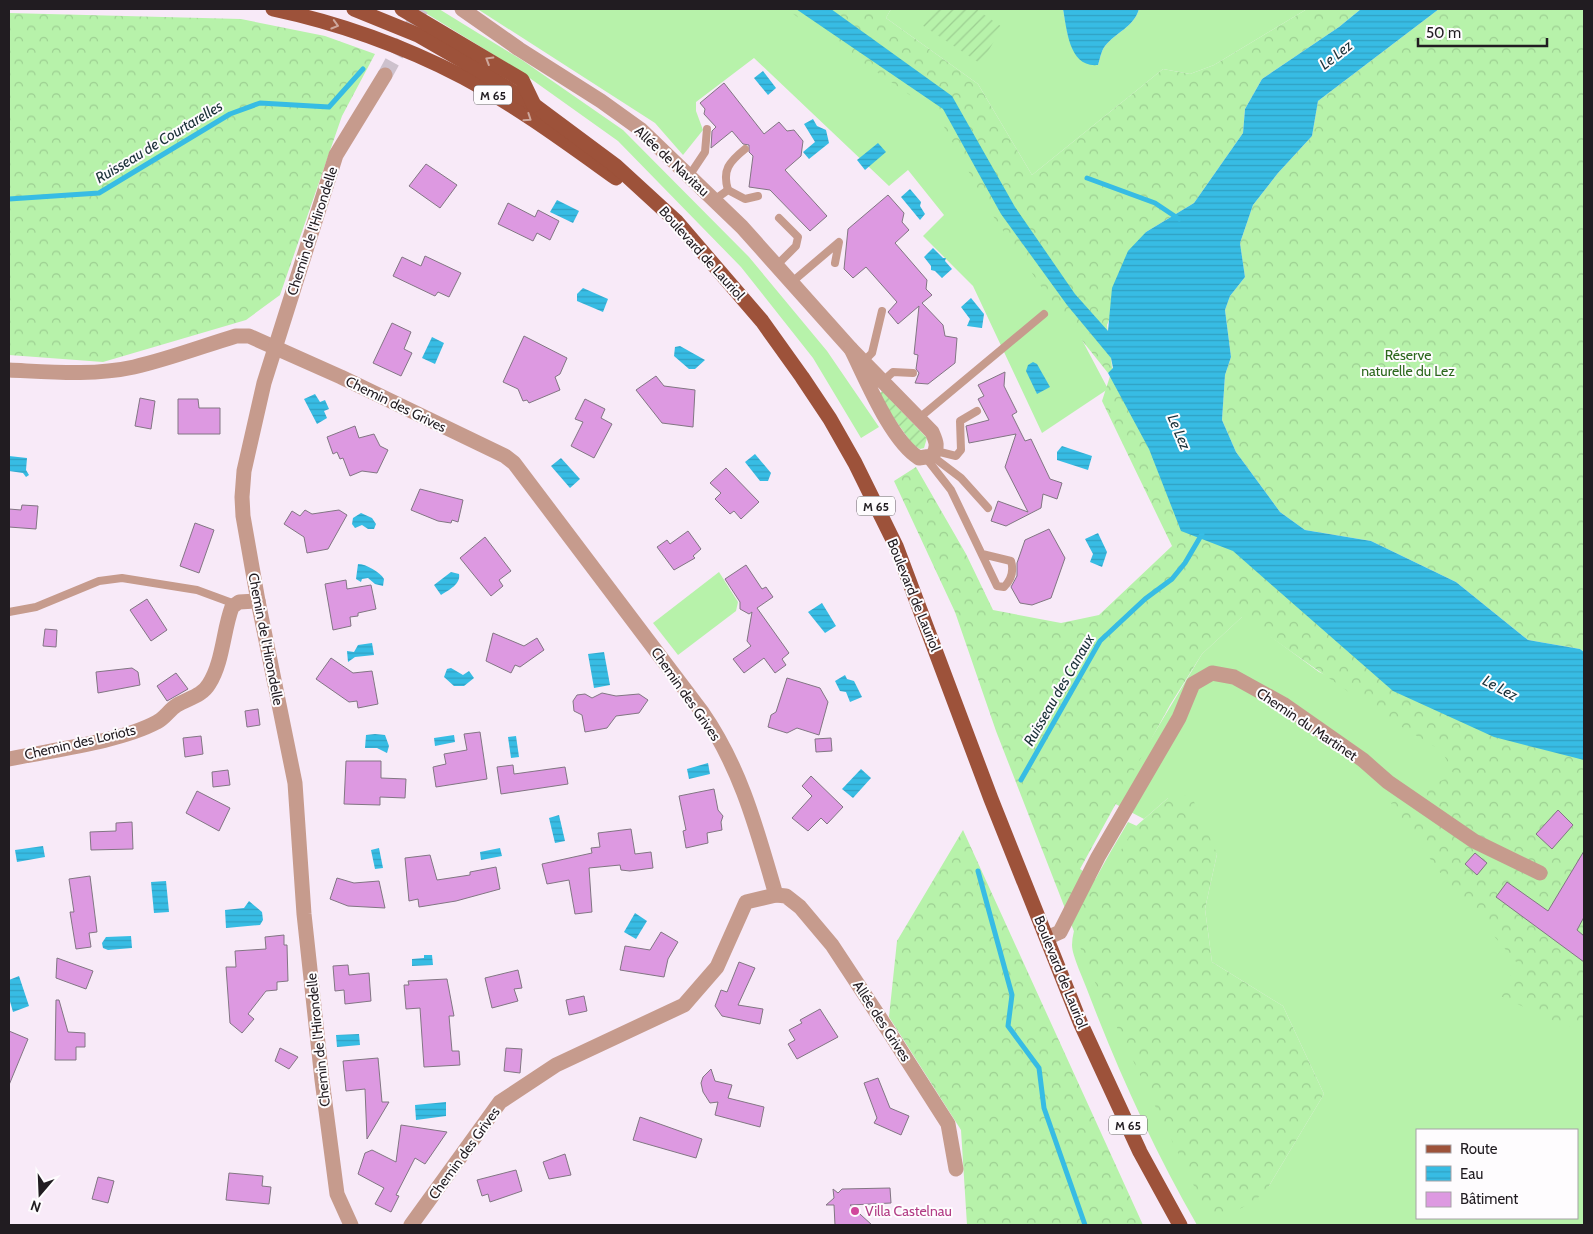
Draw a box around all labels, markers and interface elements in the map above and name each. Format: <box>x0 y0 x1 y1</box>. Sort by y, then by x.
scale bar <box>1418 15 1547 47</box>
one-way arrow <box>331 19 339 29</box>
text: 50 m <box>1426 24 1461 42</box>
water label: Le Lez <box>1316 36 1356 73</box>
one-way arrow <box>485 57 494 66</box>
road number: M 65 <box>474 86 512 104</box>
water label: Ruisseau de Courtarelles <box>92 97 226 187</box>
one-way arrow <box>523 112 532 121</box>
street label: Allée de Navitau <box>631 122 713 200</box>
street label: Chemin de l'Hirondelle <box>283 164 341 298</box>
street label: Boulevard de Lauriol <box>655 202 749 304</box>
park label: Réserve naturelle du Lez <box>1361 346 1455 380</box>
street label: Chemin des Grives <box>343 372 450 436</box>
water label: Le Lez <box>1164 412 1195 453</box>
road number: M 65 <box>857 496 895 516</box>
street label: Boulevard de Lauriol <box>883 536 945 655</box>
street label: Chemin de l'Hirondelle <box>244 571 288 707</box>
water label: Ruisseau des Canaux <box>1020 631 1098 749</box>
street label: Chemin des Grives <box>647 644 725 744</box>
water label: Le Lez <box>1480 671 1521 705</box>
street label: Chemin du Martinet <box>1253 684 1361 765</box>
street label: Chemin des Loriots <box>23 720 138 764</box>
street label: Boulevard de Lauriol <box>1030 913 1092 1032</box>
street label: Chemin de l'Hirondelle <box>302 972 334 1108</box>
street label: Allée des Grives <box>849 977 915 1065</box>
street label: Chemin des Grives <box>424 1103 504 1203</box>
road number: M 65 <box>1109 1116 1147 1134</box>
legend <box>1416 1129 1578 1219</box>
text: Route <box>1460 1140 1498 1158</box>
text: Eau <box>1460 1165 1483 1183</box>
north arrow <box>15 1169 65 1219</box>
text: Bâtiment <box>1460 1190 1518 1208</box>
text: N <box>28 1196 43 1216</box>
place label: Villa Castelnau <box>865 1202 952 1220</box>
marker: Villa Castelnau <box>849 1205 861 1217</box>

